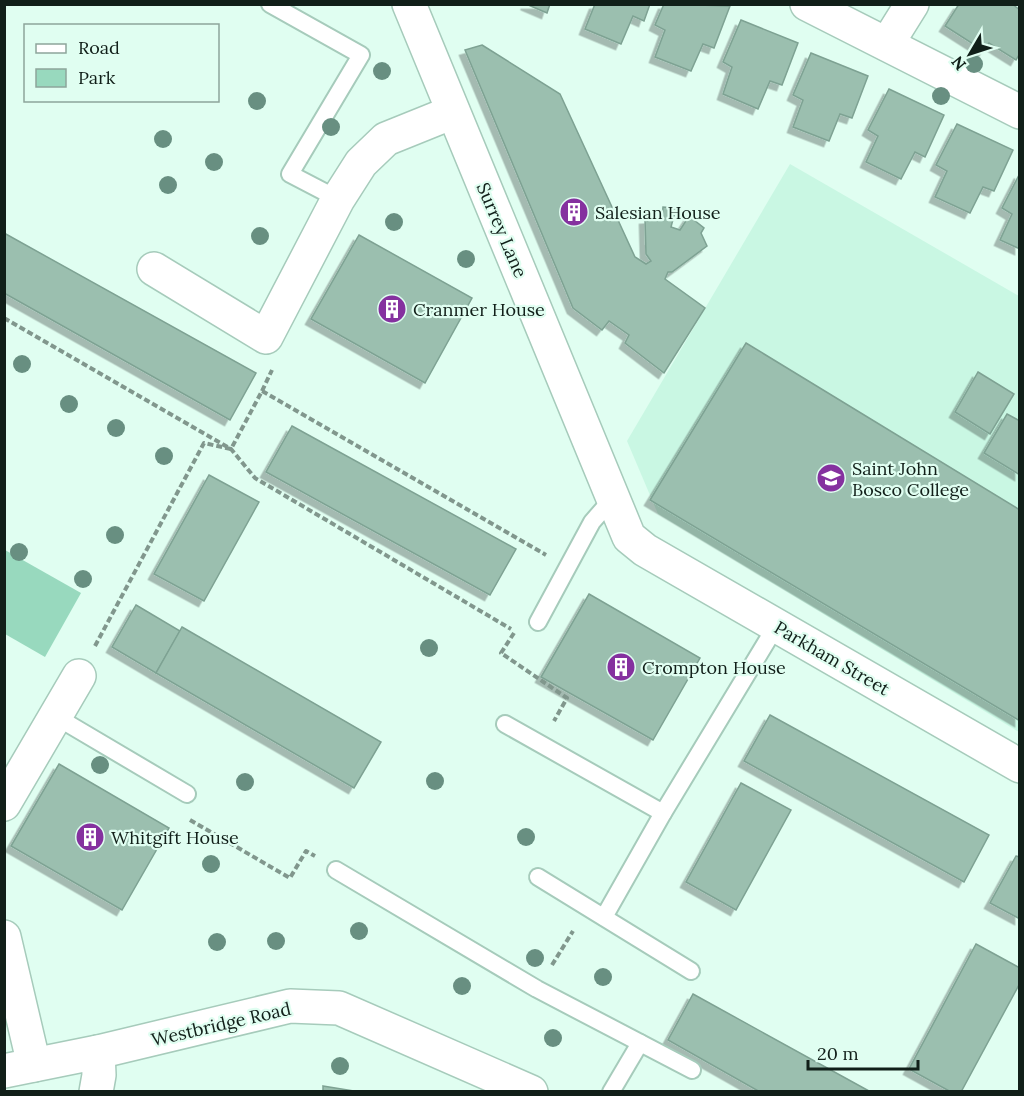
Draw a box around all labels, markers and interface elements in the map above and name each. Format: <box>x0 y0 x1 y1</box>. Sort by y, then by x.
legend <box>24 24 219 102</box>
north arrow <box>940 24 1000 84</box>
text: Road <box>78 36 120 59</box>
text: N <box>947 52 970 75</box>
text: Park <box>78 66 116 89</box>
street label: Surrey Lane <box>472 179 532 281</box>
building icon: Salesian House <box>558 196 590 228</box>
place label: Salesian House <box>595 201 721 224</box>
building icon: Cranmer House <box>376 293 408 325</box>
place label: Cranmer House <box>413 298 545 321</box>
place label: Saint John Bosco College <box>852 457 969 501</box>
school or university icon: Saint John Bosco College <box>815 462 847 494</box>
street label: Parkham Street <box>770 616 894 700</box>
building icon: Crompton House <box>605 651 637 683</box>
place label: Crompton House <box>642 656 786 679</box>
building icon: Whitgift House <box>74 821 106 853</box>
place label: Whitgift House <box>111 826 239 849</box>
street label: Westbridge Road <box>149 997 293 1051</box>
scale bar <box>808 1033 918 1071</box>
text: 20 m <box>817 1042 859 1065</box>

